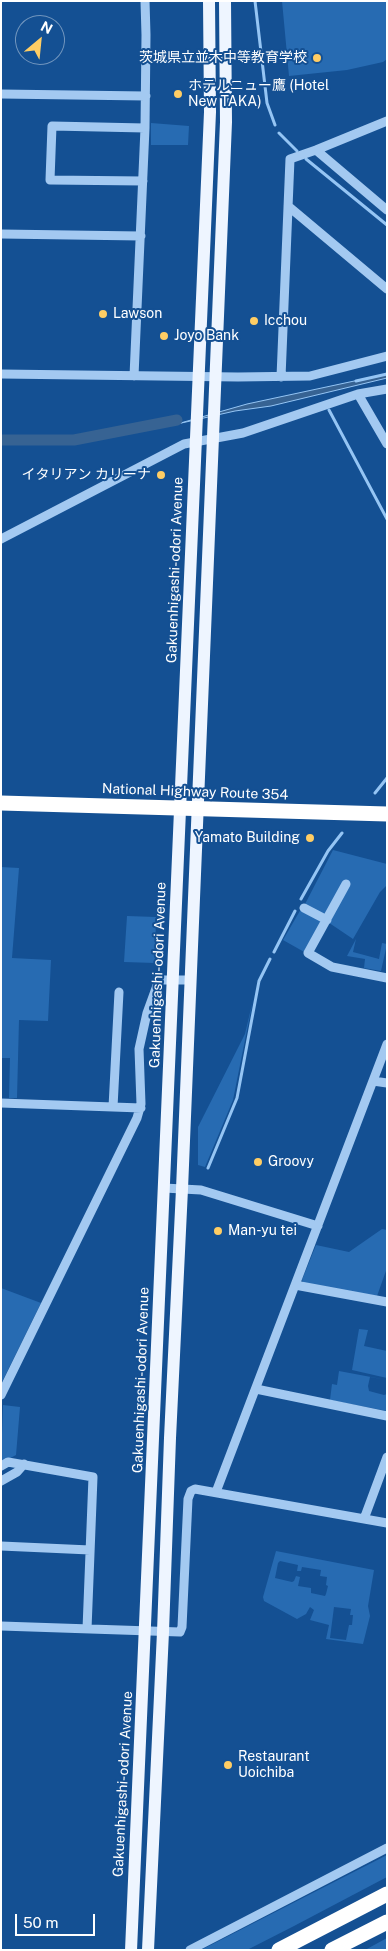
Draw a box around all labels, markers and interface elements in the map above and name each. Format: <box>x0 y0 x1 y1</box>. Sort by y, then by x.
north arrow <box>15 15 65 65</box>
text: N <box>38 18 55 37</box>
place label: 茨城県立並木中等教育学校 <box>139 50 307 66</box>
marker: 茨城県立並木中等教育学校 <box>311 52 323 64</box>
place label: ホテルニュー鷹 (Hotel New TAKA) <box>188 78 329 110</box>
marker: ホテルニュー鷹 (Hotel New TAKA) <box>172 88 184 100</box>
place label: Lawson <box>113 306 162 322</box>
marker: Lawson <box>97 308 109 320</box>
place label: Icchou <box>264 313 307 329</box>
marker: Icchou <box>248 315 260 327</box>
place label: Joyo Bank <box>174 328 239 344</box>
marker: Joyo Bank <box>158 330 170 342</box>
place label: イタリアン カリーナ <box>22 467 151 483</box>
marker: イタリアン カリーナ <box>155 469 167 481</box>
street label: Gakuenhigashi-odori Avenue <box>163 477 187 663</box>
street label: National Highway Route 354 <box>102 780 288 804</box>
place label: Yamato Building <box>195 830 300 846</box>
marker: Yamato Building <box>304 832 316 844</box>
street label: Gakuenhigashi-odori Avenue <box>146 882 170 1068</box>
place label: Groovy <box>268 1154 314 1170</box>
marker: Groovy <box>252 1156 264 1168</box>
place label: Man-yu tei <box>228 1223 297 1239</box>
marker: Man-yu tei <box>212 1225 224 1237</box>
street label: Gakuenhigashi-odori Avenue <box>129 1287 153 1473</box>
street label: Gakuenhigashi-odori Avenue <box>110 1691 136 1877</box>
place label: Restaurant Uoichiba <box>238 1749 310 1781</box>
marker: Restaurant Uoichiba <box>222 1759 234 1771</box>
scale bar <box>18 1904 98 1936</box>
text: 50 m <box>23 1914 58 1931</box>

